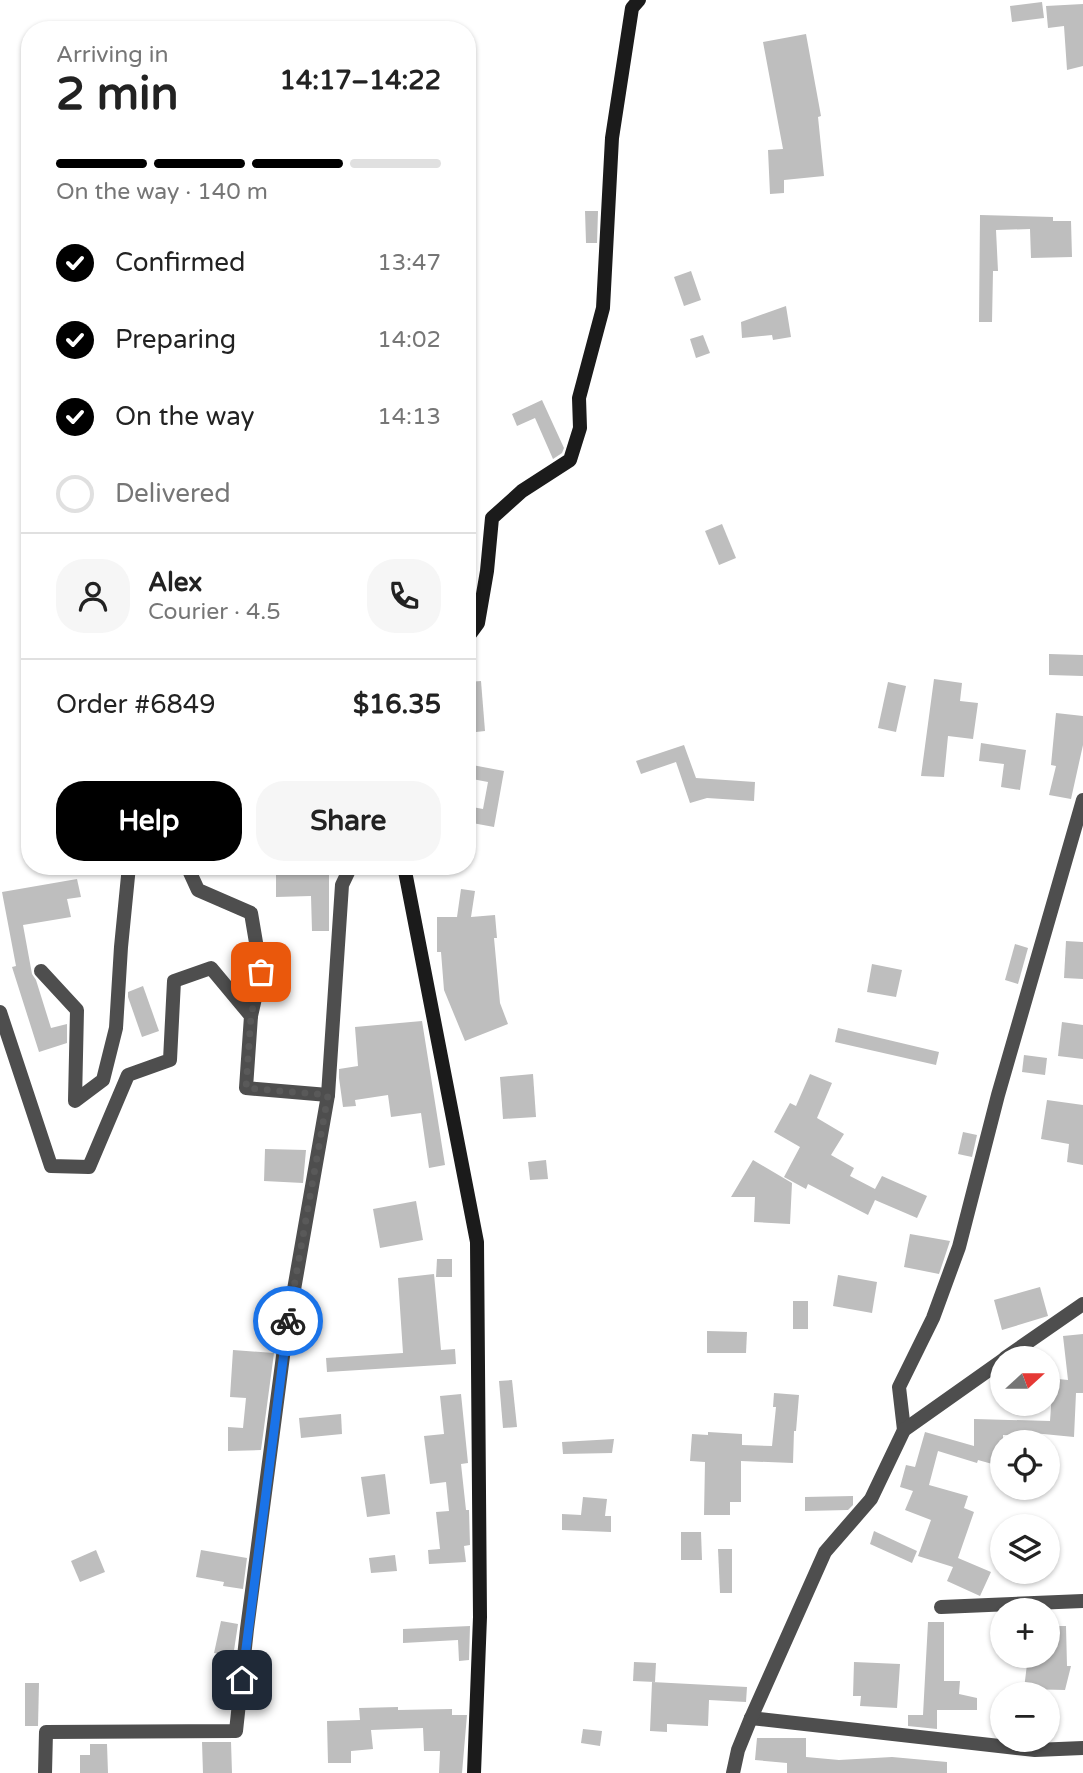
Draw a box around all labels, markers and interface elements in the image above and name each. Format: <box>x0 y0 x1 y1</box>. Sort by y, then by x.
text: Arriving in <box>56 41 169 69</box>
text: 14:17–14:22 <box>280 65 441 96</box>
text: 2 min <box>56 67 179 122</box>
text: On the way · 140 m <box>56 178 268 206</box>
icon: check <box>56 244 94 282</box>
text: Confirmed <box>115 247 245 278</box>
text: 13:47 <box>377 249 441 277</box>
icon: check <box>56 321 94 359</box>
text: Preparing <box>115 324 236 355</box>
text: 14:02 <box>377 326 441 354</box>
icon: check <box>56 398 94 436</box>
text: On the way <box>115 401 255 432</box>
text: 14:13 <box>377 403 441 431</box>
text: Delivered <box>115 478 231 509</box>
button: person <box>56 559 130 633</box>
button: phone <box>367 559 441 633</box>
text: Alex <box>148 567 202 598</box>
text: Courier · 4.5 <box>148 598 281 626</box>
text: Order #6849 <box>56 689 216 720</box>
text: $16.35 <box>353 689 441 720</box>
button: Help <box>56 781 242 861</box>
button: Share <box>256 781 441 861</box>
pin <box>231 942 291 1002</box>
icon: bag <box>242 953 280 991</box>
courier <box>253 1286 323 1356</box>
icon: bike <box>269 1302 307 1340</box>
north arrow <box>990 1346 1060 1416</box>
map controls <box>990 1346 1060 1752</box>
button: locate <box>990 1430 1060 1500</box>
button: layers <box>990 1514 1060 1584</box>
button: + <box>990 1598 1060 1668</box>
pin <box>212 1650 272 1710</box>
icon: home <box>223 1661 261 1699</box>
button: − <box>990 1682 1060 1752</box>

